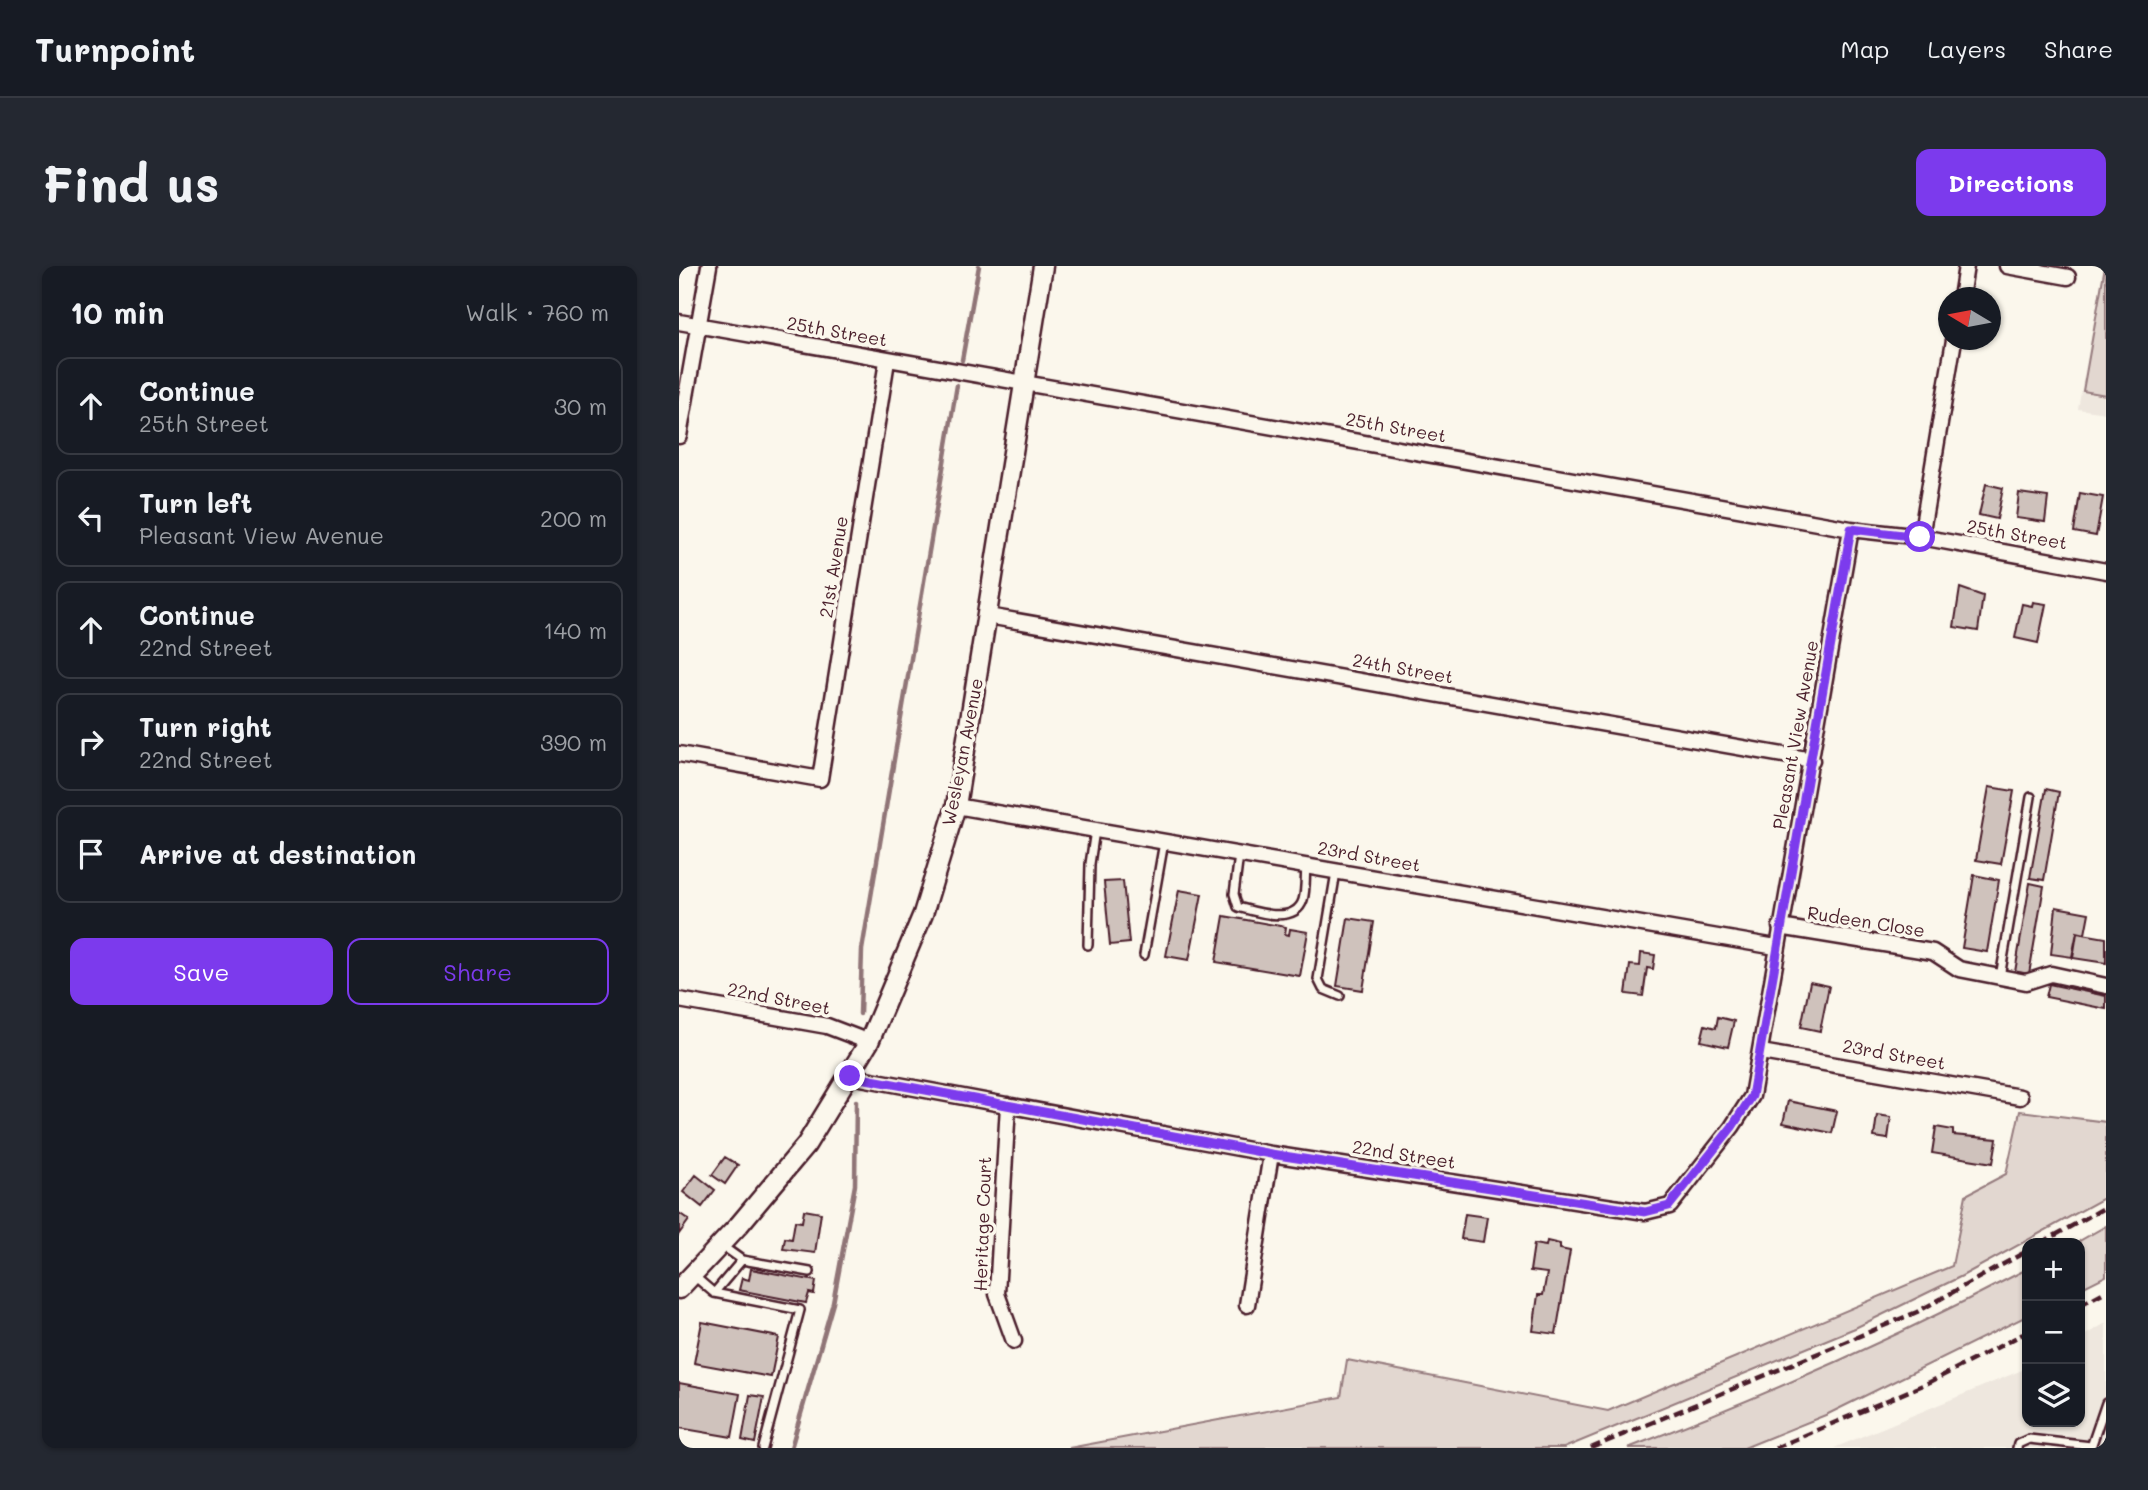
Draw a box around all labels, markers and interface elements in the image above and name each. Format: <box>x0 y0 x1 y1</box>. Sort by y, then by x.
text: Turnpoint <box>35 27 195 70</box>
text: Map <box>1841 33 1889 64</box>
text: Layers <box>1927 33 2006 64</box>
text: Share <box>2044 33 2113 64</box>
button: Directions <box>1916 149 2106 216</box>
text: Find us <box>42 151 220 214</box>
north arrow <box>1938 287 2001 350</box>
text: 10 min <box>70 292 165 332</box>
text: Walk · 760 m <box>465 297 609 327</box>
street label: 25th Street <box>785 310 889 352</box>
text: Continue <box>139 374 255 408</box>
icon: ahead <box>72 387 110 425</box>
text: 30 m <box>554 391 607 421</box>
street label: 25th Street <box>1344 406 1448 448</box>
text: 25th Street <box>139 408 269 438</box>
text: Turn left <box>139 486 252 520</box>
icon: left <box>72 499 110 537</box>
text: 200 m <box>540 503 607 533</box>
street label: 25th Street <box>1965 513 2069 555</box>
street label: 21st Avenue <box>813 514 853 619</box>
text: Pleasant View Avenue <box>139 520 384 550</box>
route start <box>1904 521 1935 552</box>
text: Continue <box>139 598 255 632</box>
icon: ahead <box>72 611 110 649</box>
text: 140 m <box>543 615 607 645</box>
text: 22nd Street <box>139 632 273 662</box>
street label: Pleasant View Avenue <box>1767 638 1823 831</box>
street label: 24th Street <box>1351 647 1455 689</box>
street label: Wesleyan Avenue <box>936 676 988 828</box>
text: Turn right <box>139 710 272 744</box>
icon: right <box>72 723 110 761</box>
text: 390 m <box>540 727 607 757</box>
text: 22nd Street <box>139 744 273 774</box>
icon: arrive <box>72 835 110 873</box>
street label: 23rd Street <box>1316 835 1423 877</box>
text: Arrive at destination <box>139 837 416 871</box>
street label: Rudeen Close <box>1806 900 1927 942</box>
button: Save <box>70 938 333 1005</box>
button: Share <box>347 938 609 1005</box>
street label: 22nd Street <box>726 976 833 1020</box>
street label: 23rd Street <box>1841 1033 1948 1075</box>
route end <box>834 1060 865 1091</box>
street label: 22nd Street <box>1351 1134 1458 1174</box>
street label: Heritage Court <box>968 1156 996 1292</box>
map controls <box>2022 1238 2085 1427</box>
button: + <box>2022 1238 2085 1301</box>
button: − <box>2022 1301 2085 1364</box>
button: layers <box>2022 1364 2085 1427</box>

